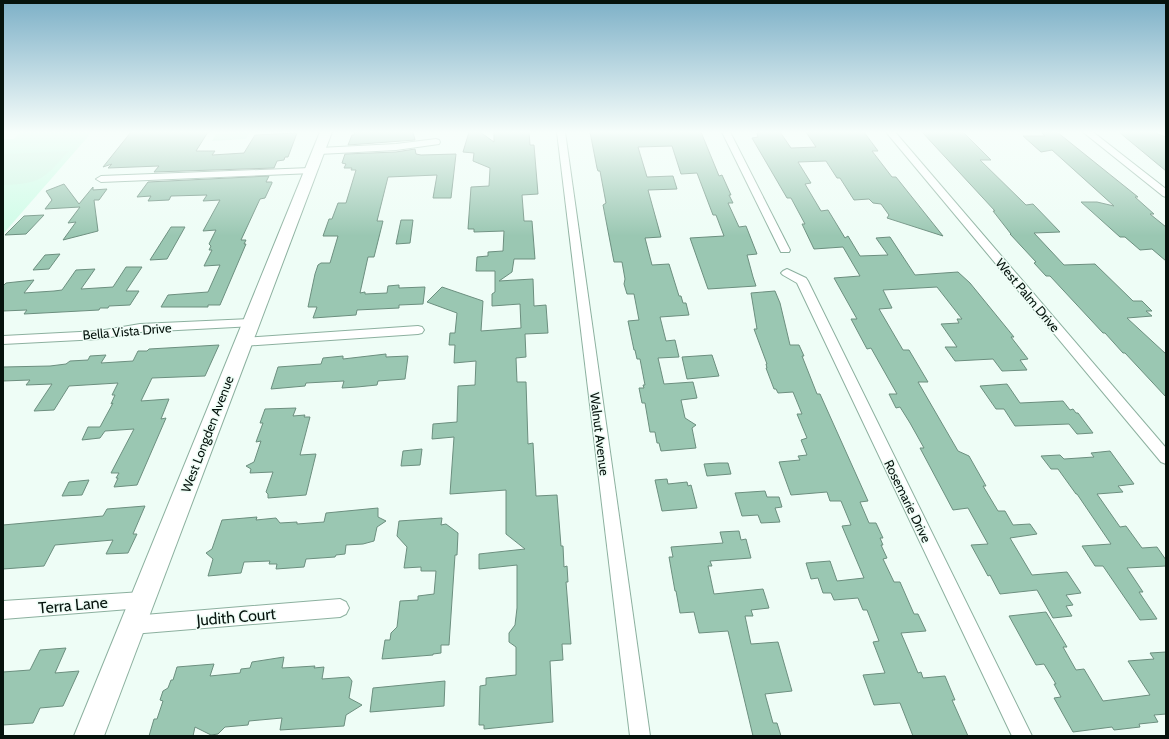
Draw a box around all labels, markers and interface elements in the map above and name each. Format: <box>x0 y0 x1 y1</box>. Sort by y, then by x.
street label: West Palm Drive <box>993 255 1064 335</box>
street label: Bella Vista Drive <box>82 319 172 343</box>
street label: West Longden Avenue <box>177 373 237 495</box>
street label: Walnut Avenue <box>587 391 613 477</box>
street label: Rosemarie Drive <box>881 457 935 545</box>
street label: Terra Lane <box>38 593 108 617</box>
street label: Judith Court <box>195 604 277 630</box>

